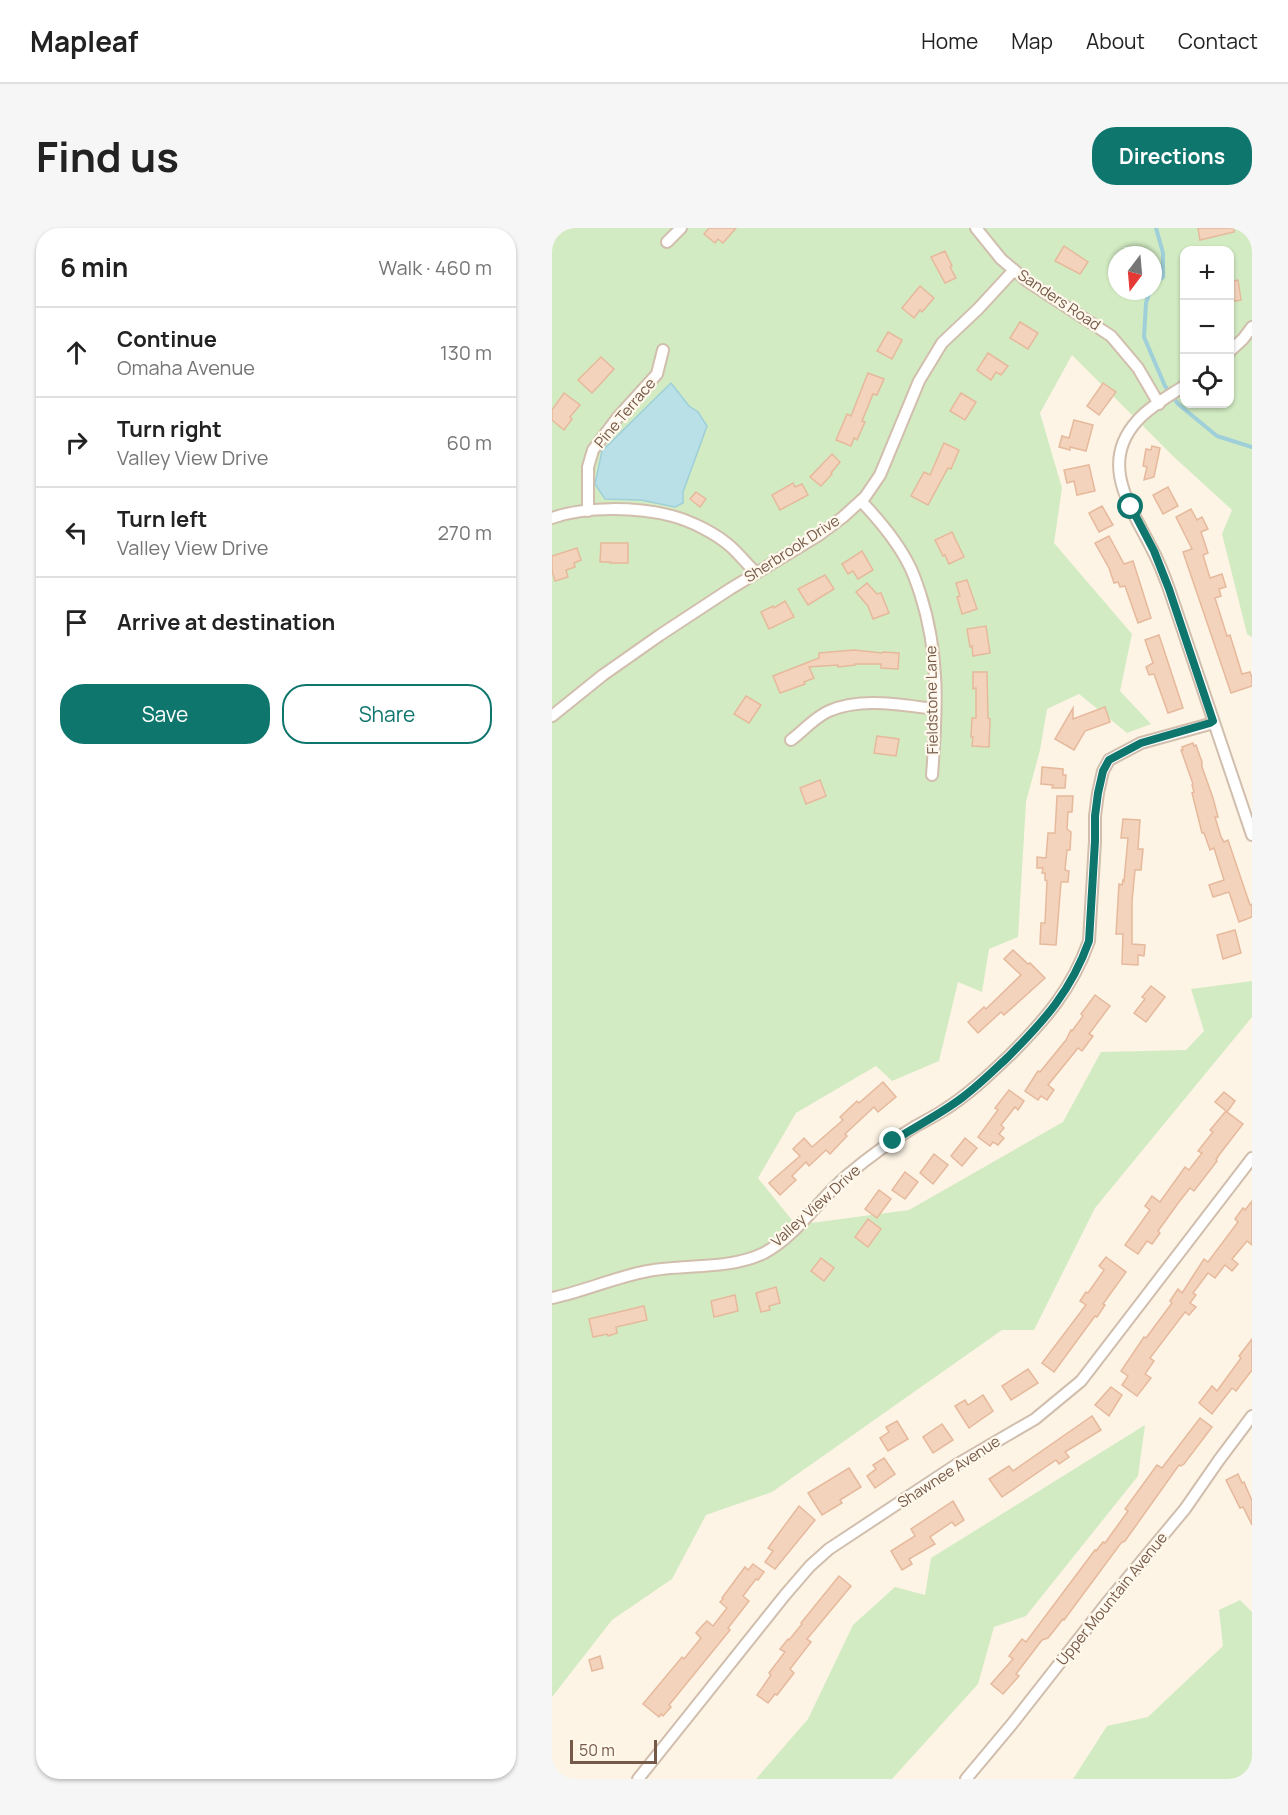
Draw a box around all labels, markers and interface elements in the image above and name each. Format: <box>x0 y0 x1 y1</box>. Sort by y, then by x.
text: Mapleaf <box>30 22 138 60</box>
text: Home <box>921 27 978 55</box>
text: Map <box>1011 27 1053 55</box>
text: About <box>1086 27 1145 55</box>
text: Contact <box>1178 27 1258 55</box>
text: Find us <box>36 127 179 185</box>
button: Directions <box>1092 127 1252 185</box>
north arrow <box>1108 246 1162 300</box>
map controls <box>1180 246 1234 408</box>
button: + <box>1180 246 1234 300</box>
text: 6 min <box>60 249 128 285</box>
text: Walk · 460 m <box>379 254 492 281</box>
street label: Sanders Road <box>1014 264 1105 335</box>
button: − <box>1180 300 1234 354</box>
text: Continue <box>117 324 217 354</box>
icon: ahead <box>60 336 93 369</box>
text: 130 m <box>440 339 492 366</box>
text: Omaha Avenue <box>117 354 255 381</box>
button: locate <box>1180 354 1234 408</box>
street label: Pine Terrace <box>589 373 660 452</box>
text: Turn right <box>117 414 222 444</box>
icon: right <box>60 426 93 459</box>
text: 60 m <box>446 429 492 456</box>
text: Valley View Drive <box>117 444 268 471</box>
route start <box>1117 493 1143 519</box>
text: Turn left <box>117 504 207 534</box>
street label: Sherbrook Drive <box>740 510 844 587</box>
icon: left <box>60 516 93 549</box>
text: 270 m <box>437 519 492 546</box>
text: Valley View Drive <box>117 534 268 561</box>
icon: arrive <box>60 606 93 639</box>
text: Arrive at destination <box>117 607 335 637</box>
street label: Fieldstone Lane <box>920 645 943 755</box>
button: Save <box>60 684 270 744</box>
button: Share <box>282 684 492 744</box>
route end <box>879 1127 905 1153</box>
street label: Valley View Drive <box>766 1160 865 1251</box>
street label: Shawnee Avenue <box>893 1430 1004 1513</box>
street label: Upper Mountain Avenue <box>1051 1527 1172 1670</box>
scale bar <box>570 1737 657 1764</box>
text: 50 m <box>579 1739 615 1761</box>

